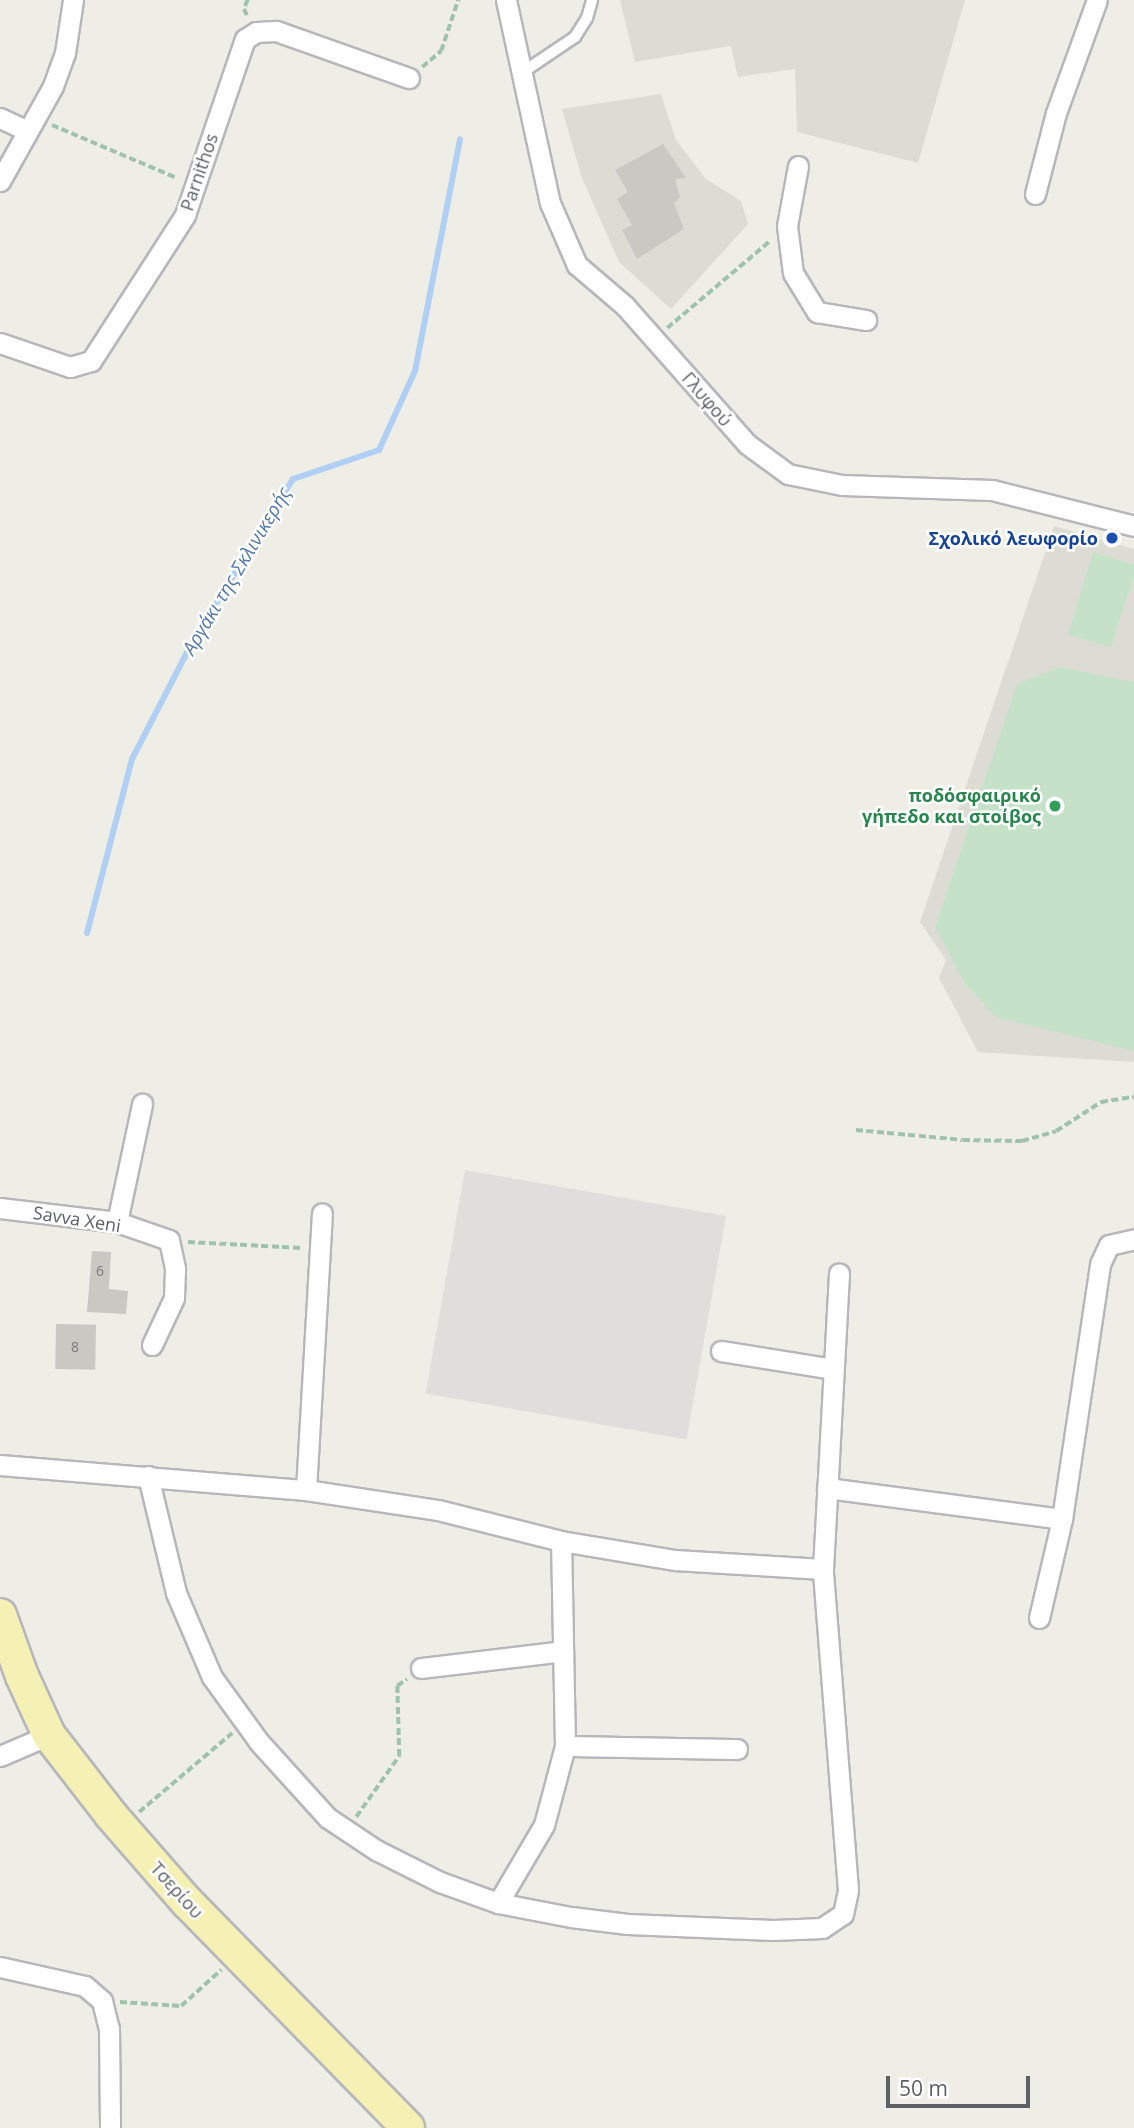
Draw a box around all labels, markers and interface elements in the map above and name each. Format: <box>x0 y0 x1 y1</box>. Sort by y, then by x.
street label: Parnithos <box>176 130 222 214</box>
street label: Γλυφού <box>678 368 736 430</box>
water label: Αργάκι της Σκλινικερής <box>178 483 296 659</box>
place label: Σχολικό λεωφορίο <box>929 527 1098 549</box>
marker: Σχολικό λεωφορίο <box>1104 530 1120 546</box>
place label: ποδόσφαιρικό γήπεδο και στοίβος <box>862 785 1041 828</box>
marker: ποδόσφαιρικό γήπεδο και στοίβος <box>1047 798 1063 814</box>
street label: Savva Xeni <box>32 1201 122 1237</box>
house number: 6 <box>96 1263 104 1279</box>
house number: 8 <box>71 1339 79 1355</box>
street label: Τσερίου <box>146 1857 208 1923</box>
scale bar <box>889 2062 1032 2106</box>
text: 50 m <box>899 2074 948 2102</box>

